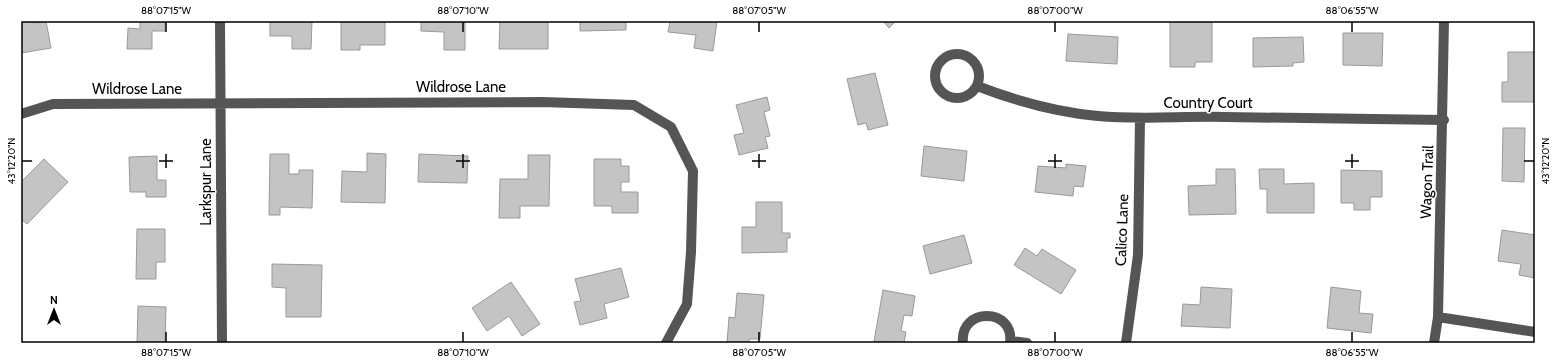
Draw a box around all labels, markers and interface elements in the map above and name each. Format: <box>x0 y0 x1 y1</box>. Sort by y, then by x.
text: 88°07'15"W <box>141 4 192 17</box>
text: 88°07'10"W <box>437 4 489 17</box>
text: 88°07'05"W <box>732 4 786 17</box>
text: 88°07'00"W <box>1027 4 1083 17</box>
text: 88°06'55"W <box>1326 4 1379 17</box>
street label: Wildrose Lane <box>416 78 506 96</box>
street label: Wildrose Lane <box>92 80 182 98</box>
street label: Country Court <box>1163 94 1253 112</box>
text: 43°12'20"N <box>5 138 18 184</box>
street label: Larkspur Lane <box>197 138 215 226</box>
text: 43°12'20"N <box>1539 138 1552 184</box>
street label: Wagon Trail <box>1417 144 1437 219</box>
street label: Calico Lane <box>1112 193 1132 266</box>
north arrow <box>34 290 74 330</box>
text: N <box>50 293 58 307</box>
text: 88°07'15"W <box>141 346 192 359</box>
text: 88°07'10"W <box>437 346 489 359</box>
text: 88°07'05"W <box>732 346 786 359</box>
text: 88°07'00"W <box>1027 346 1083 359</box>
text: 88°06'55"W <box>1326 346 1379 359</box>

